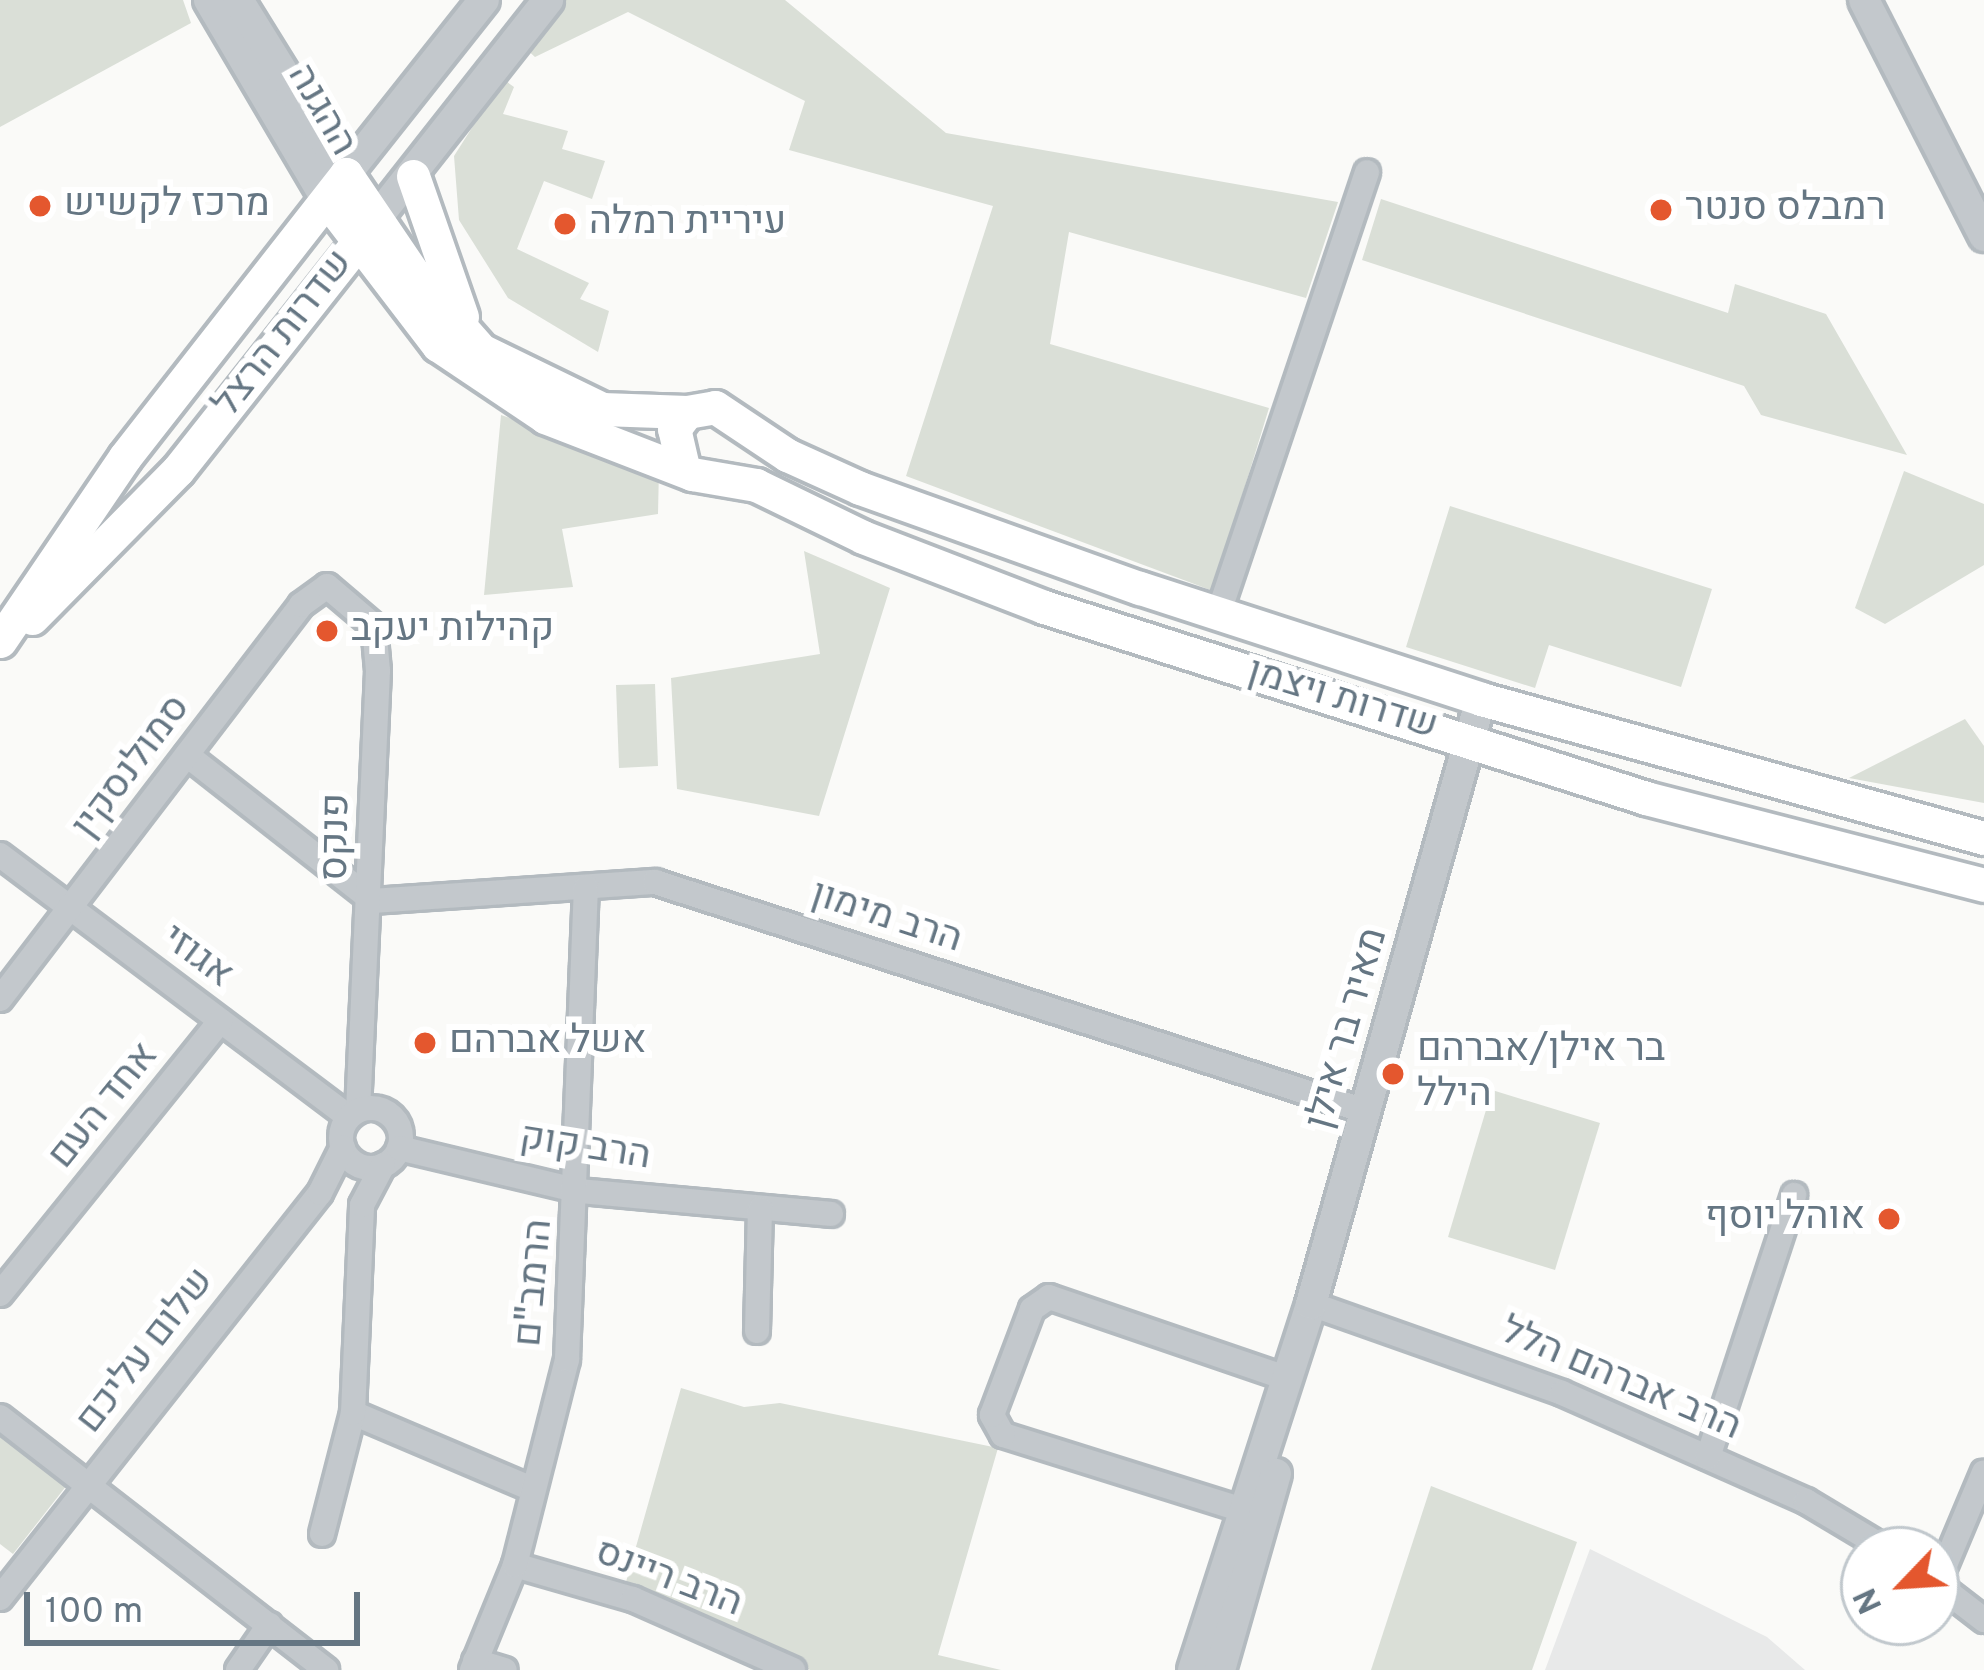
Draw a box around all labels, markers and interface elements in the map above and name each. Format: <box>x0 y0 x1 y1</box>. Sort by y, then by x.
street label: ההגנה <box>275 57 365 165</box>
place label: מרכז לקשיש <box>64 183 270 229</box>
place label: רמבלס סנטר <box>1685 187 1886 233</box>
marker: מרכז לקשיש <box>27 193 53 219</box>
marker: רמבלס סנטר <box>1648 197 1674 223</box>
place label: עיריית רמלה <box>589 201 786 247</box>
marker: עיריית רמלה <box>552 211 578 237</box>
street label: שדרות הרצל <box>205 242 365 428</box>
place label: קהילות יעקב <box>351 608 554 654</box>
marker: קהילות יעקב <box>314 618 340 644</box>
street label: שדרות ויצמן <box>1241 650 1443 752</box>
street label: סמולנסקין <box>64 687 202 849</box>
street label: פנקס <box>314 793 362 881</box>
street label: הרב מימון <box>805 873 967 965</box>
street label: אגוזי <box>151 916 241 1000</box>
street label: מאיר בר אילן <box>1298 923 1400 1135</box>
place label: אשל אברהם <box>449 1020 647 1066</box>
place label: בר אילן/אברהם הילל <box>1417 1029 1665 1120</box>
marker: אשל אברהם <box>412 1030 438 1056</box>
street label: אחד העם <box>40 1035 170 1179</box>
marker: בר אילן/אברהם הילל <box>1380 1061 1406 1087</box>
street label: הרב קוק <box>516 1116 654 1182</box>
place label: אוהל יוסף <box>1705 1196 1865 1242</box>
marker: אוהל יוסף <box>1876 1206 1902 1232</box>
street label: הרמב"ם <box>507 1217 565 1349</box>
street label: שלום עליכם <box>68 1260 226 1444</box>
street label: הרב אברהם הלל <box>1493 1309 1747 1453</box>
north arrow <box>1840 1526 1960 1646</box>
street label: הרב ריינס <box>588 1531 748 1629</box>
scale bar <box>30 1568 366 1642</box>
text: N <box>1846 1580 1894 1620</box>
text: 100 m <box>45 1590 143 1636</box>

